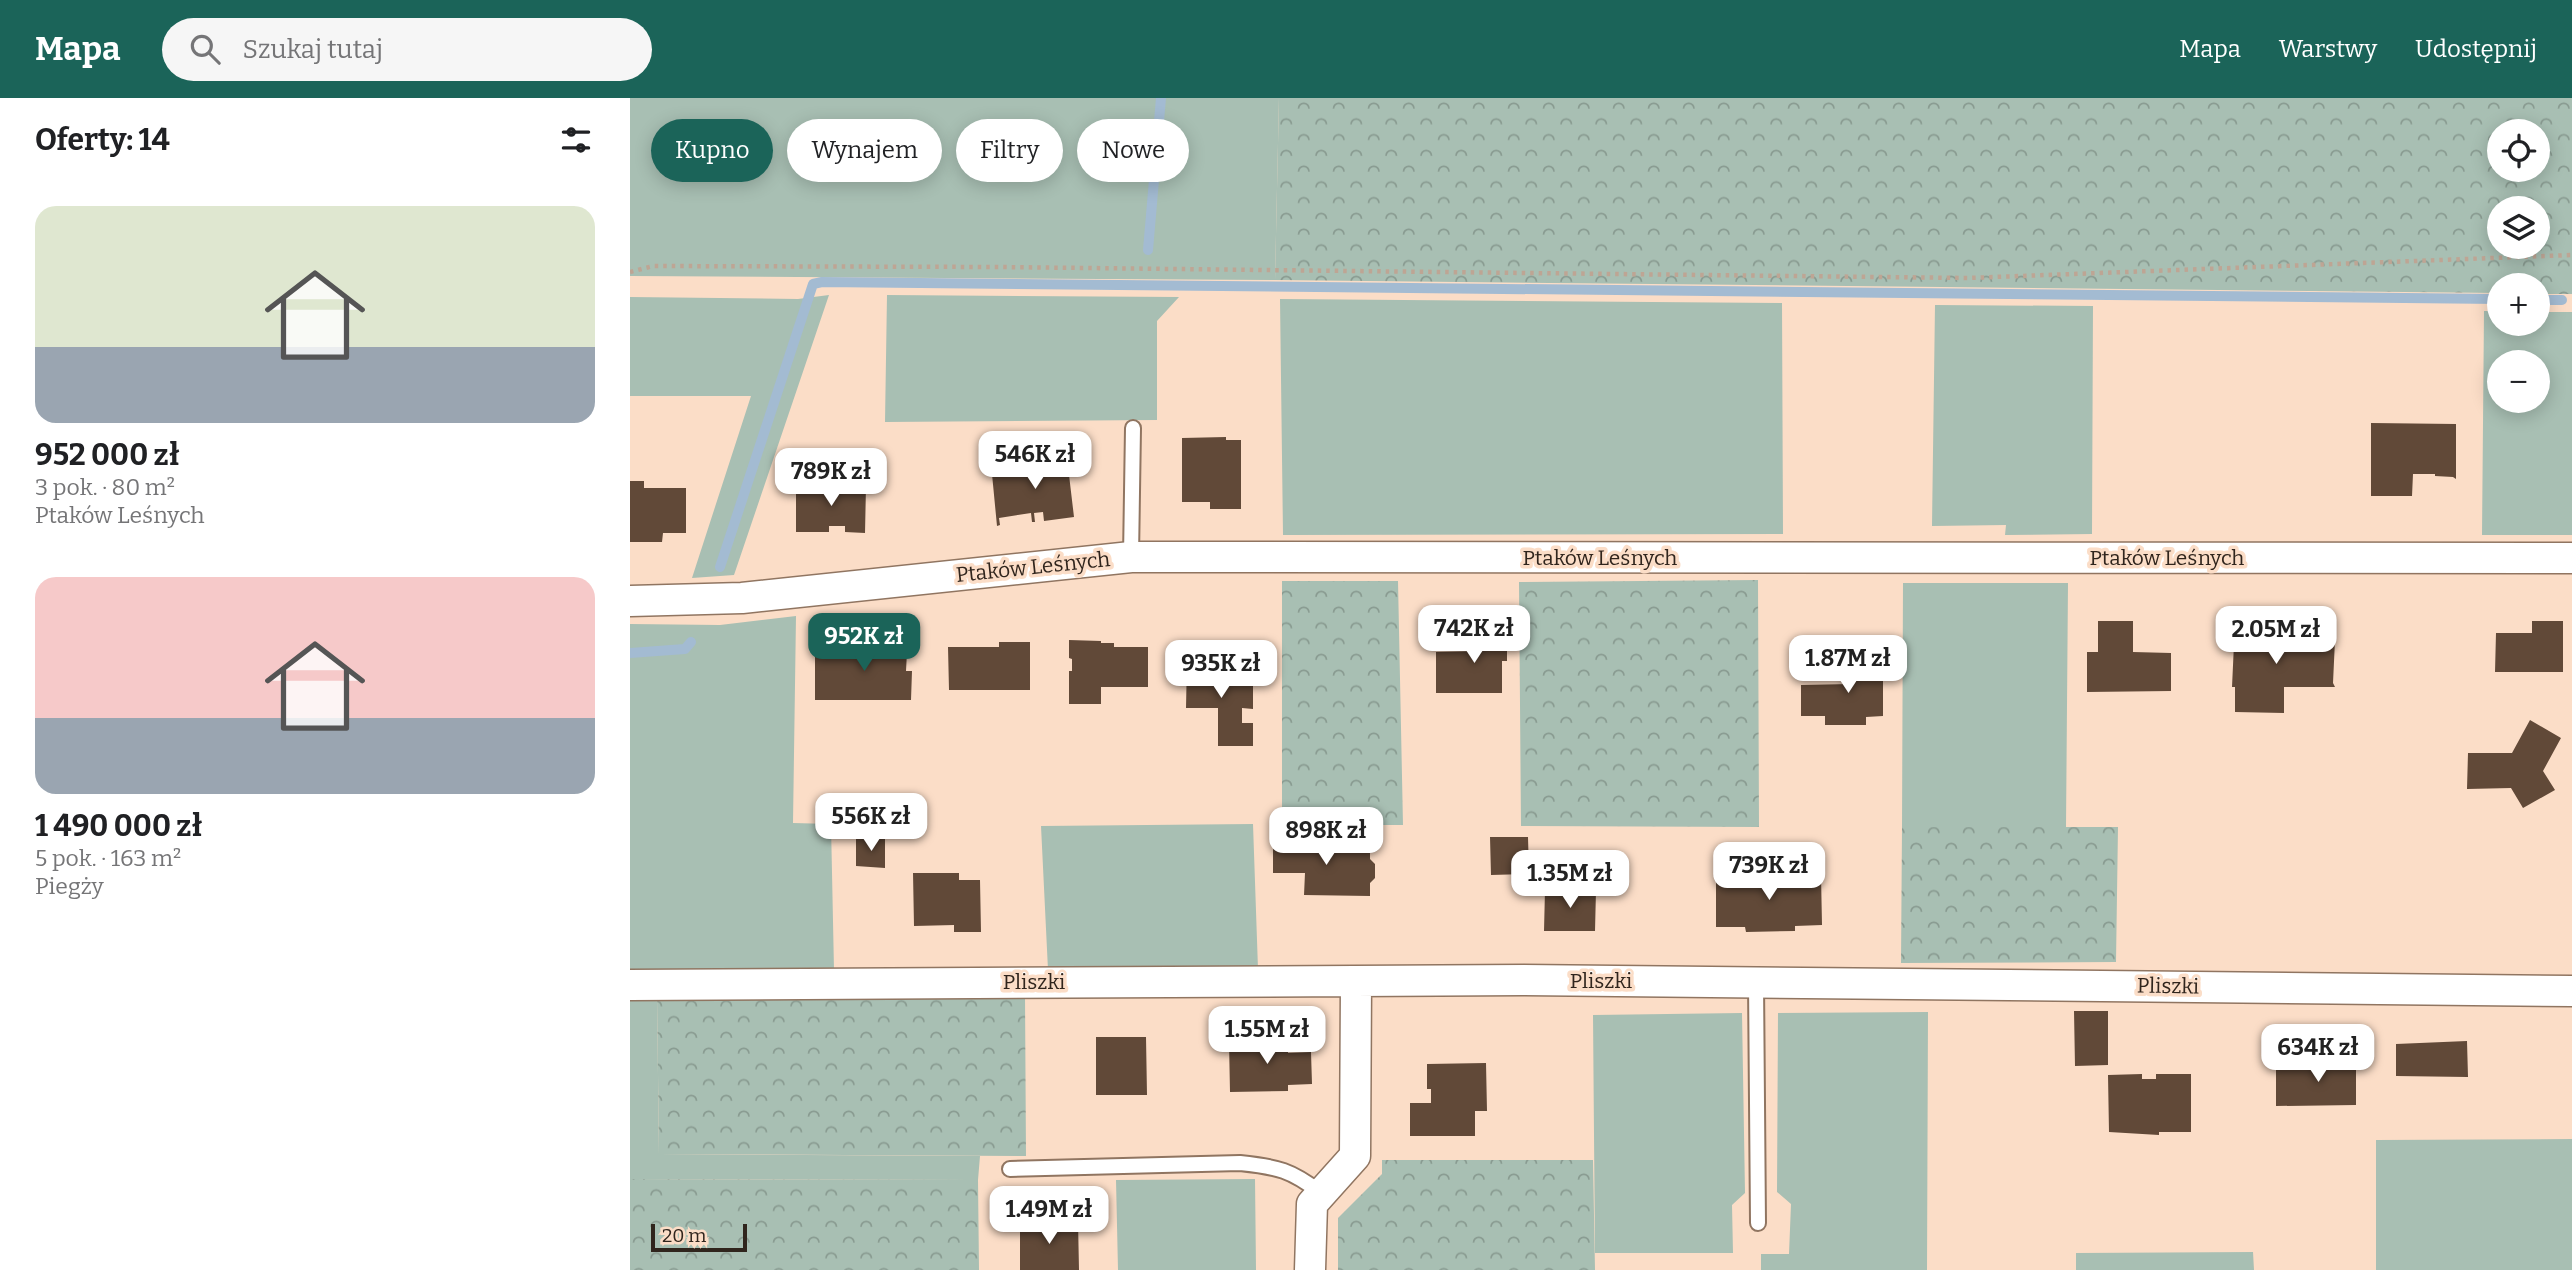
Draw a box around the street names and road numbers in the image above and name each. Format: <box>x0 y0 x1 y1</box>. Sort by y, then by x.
street label: Ptaków Leśnych <box>1523 545 1677 571</box>
street label: Ptaków Leśnych <box>2090 545 2244 571</box>
street label: Ptaków Leśnych <box>955 546 1111 588</box>
street label: Pliszki <box>1570 968 1632 994</box>
street label: Pliszki <box>1003 969 1065 995</box>
street label: Pliszki <box>2137 972 2199 1000</box>

